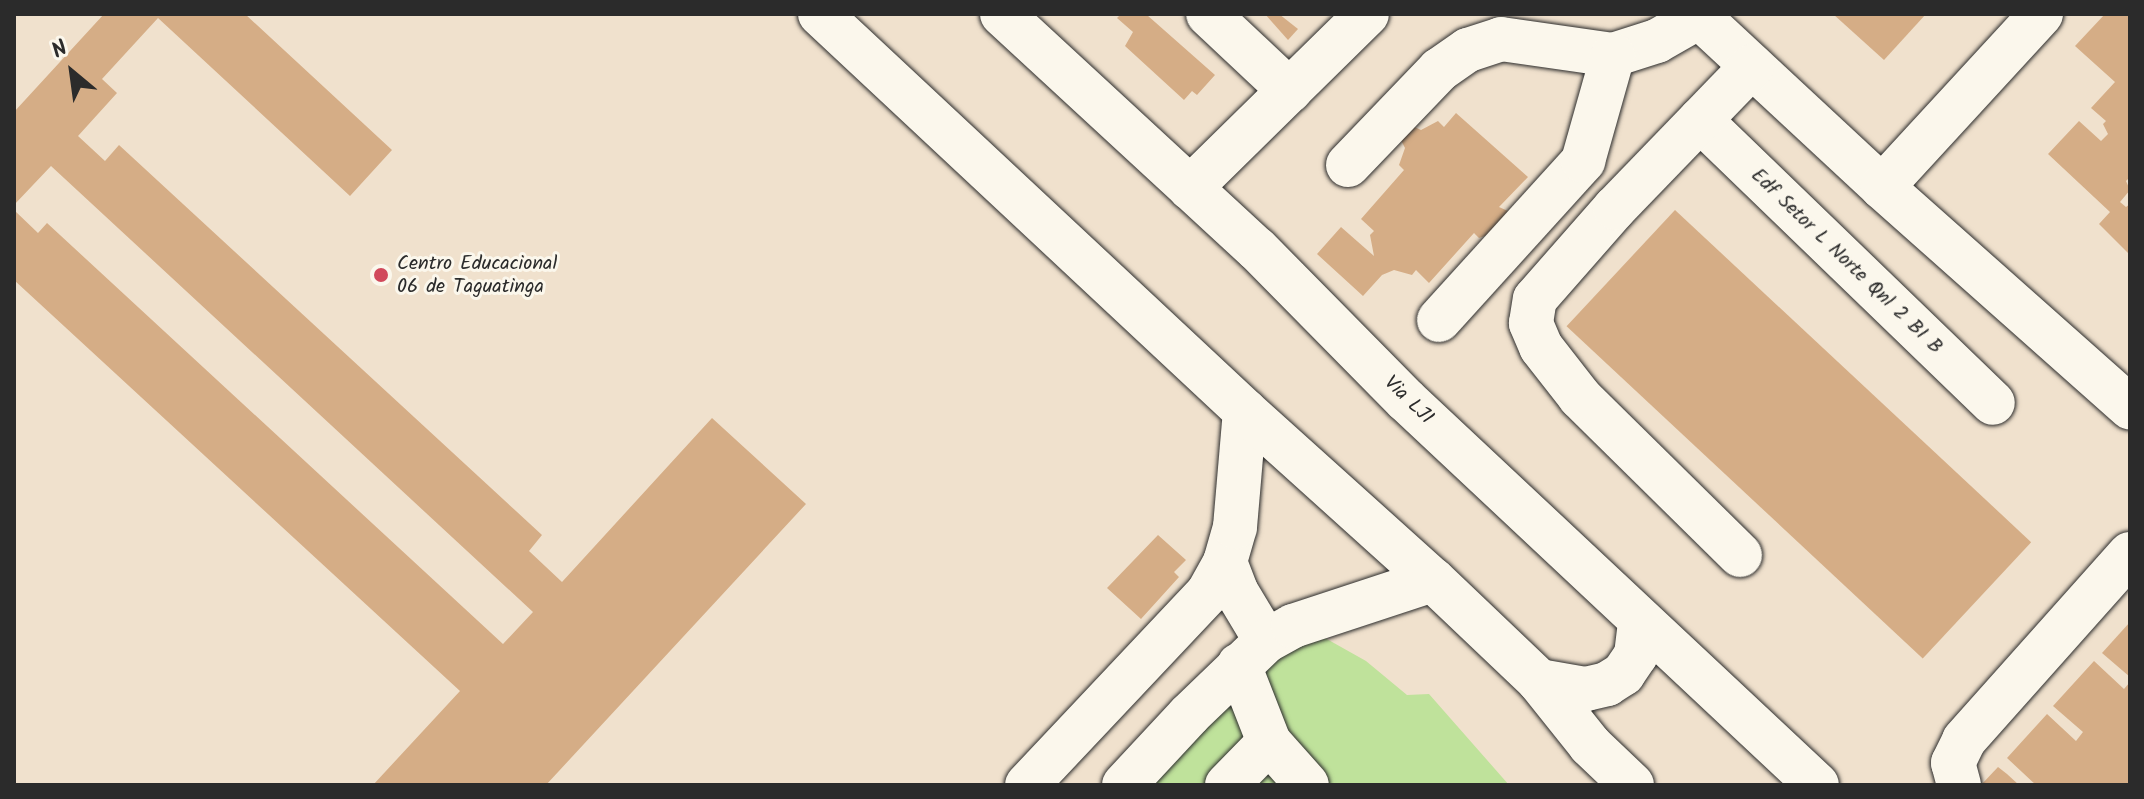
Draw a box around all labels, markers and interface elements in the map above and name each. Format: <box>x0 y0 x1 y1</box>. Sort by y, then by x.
north arrow <box>32 32 112 112</box>
text: N <box>46 32 75 69</box>
street label: Edf Setor L Norte Qnl 2 BI B <box>1745 164 1947 360</box>
place label: Centro Educacional 06 de Taguatinga <box>397 252 557 299</box>
marker: Centro Educacional 06 de Taguatinga <box>372 266 390 284</box>
street label: Via LJ1 <box>1378 372 1438 430</box>

